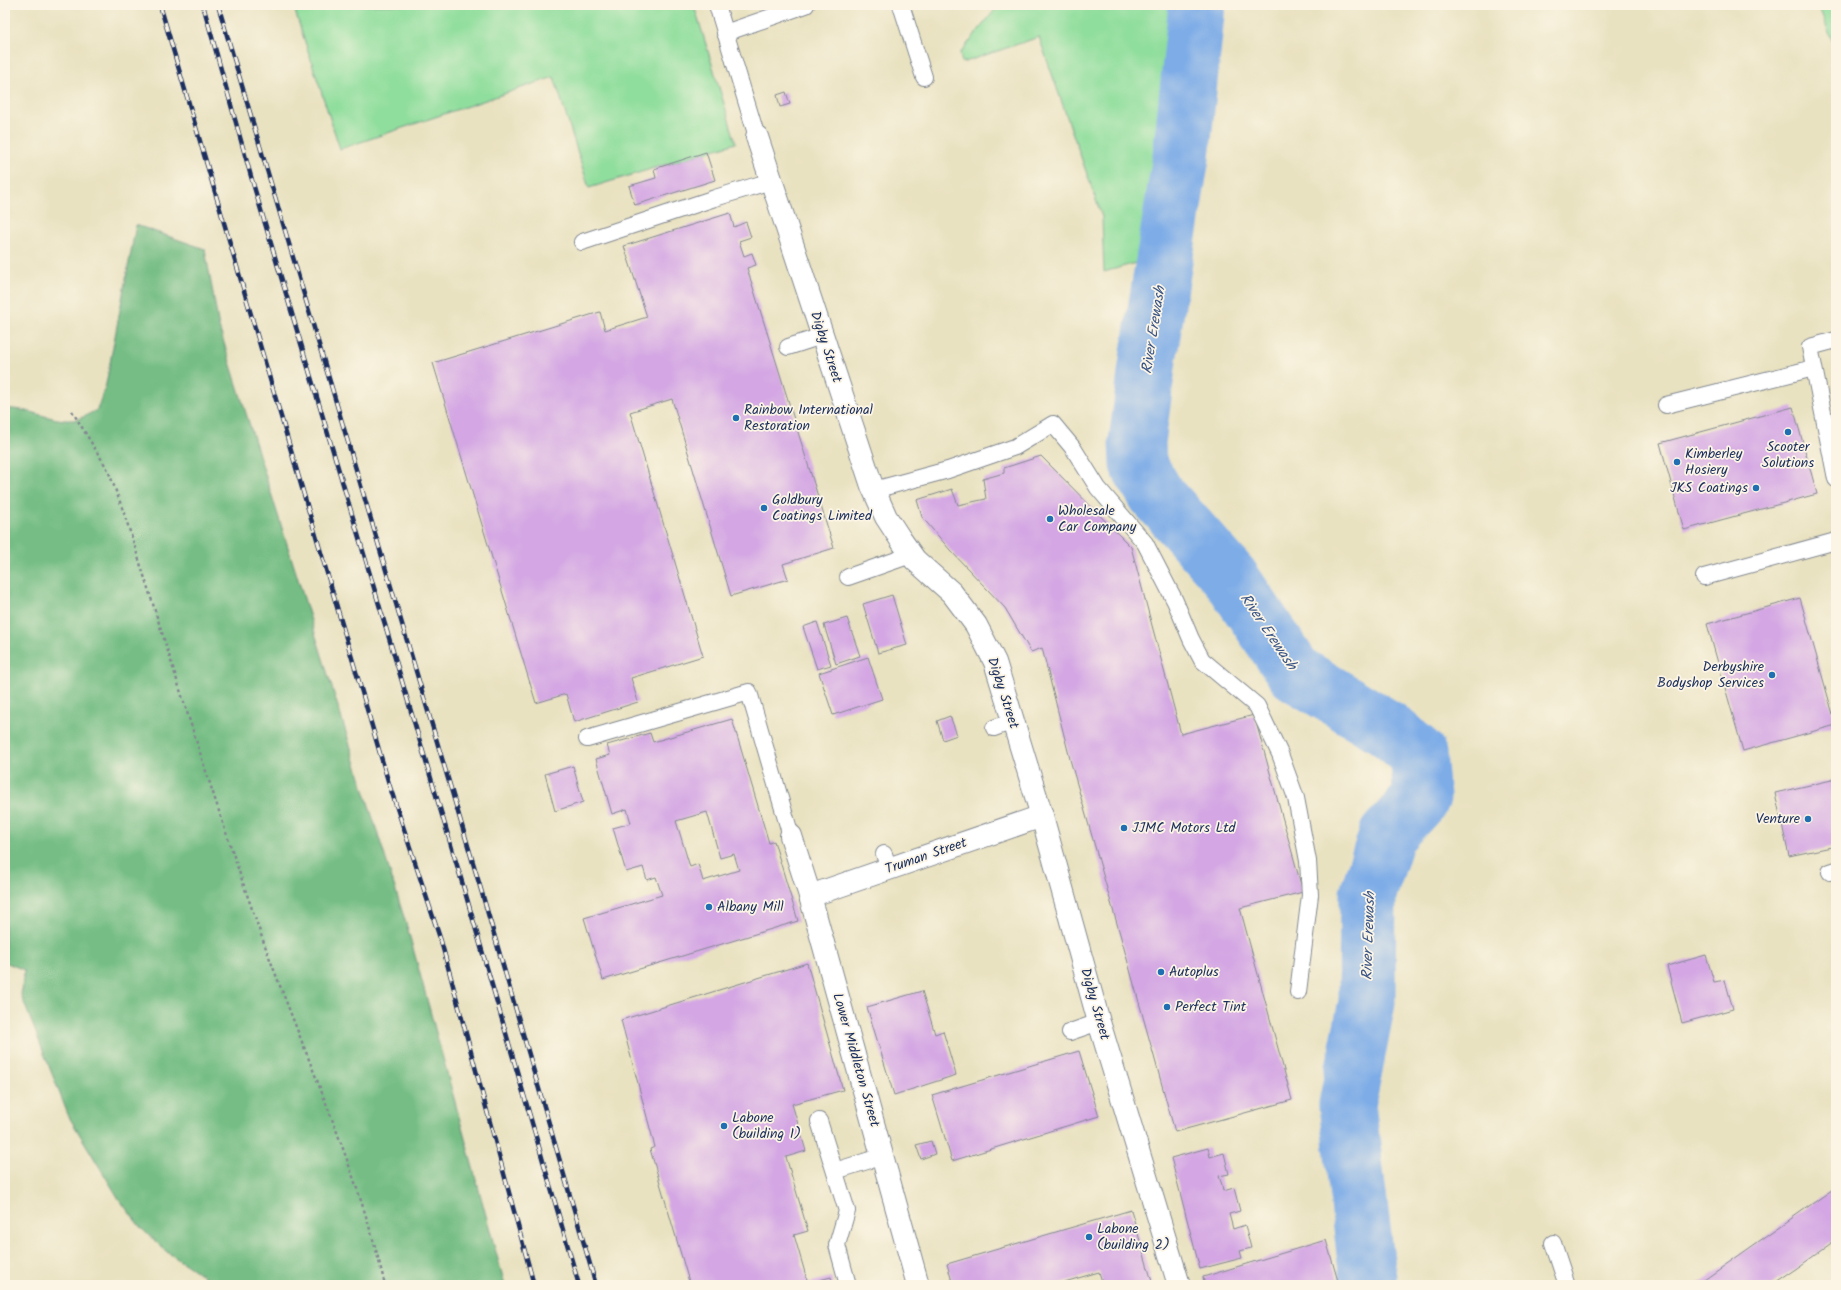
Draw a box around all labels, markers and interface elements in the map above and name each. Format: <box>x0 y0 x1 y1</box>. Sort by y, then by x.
water label: River Erewash <box>1135 283 1173 376</box>
street label: Digby Street <box>804 308 848 386</box>
place label: Rainbow International Restoration <box>744 399 874 437</box>
marker: Rainbow International Restoration <box>731 413 741 423</box>
marker: Scooter Solutions <box>1783 427 1793 437</box>
place label: Scooter Solutions <box>1762 436 1814 474</box>
place label: Kimberley Hosiery <box>1685 443 1743 481</box>
marker: Kimberley Hosiery <box>1672 457 1682 467</box>
place label: JKS Coatings <box>1670 477 1748 499</box>
marker: JKS Coatings <box>1751 483 1761 493</box>
place label: Goldbury Coatings Limited <box>772 489 873 527</box>
place label: Wholesale Car Company <box>1058 500 1137 538</box>
marker: Goldbury Coatings Limited <box>759 503 769 513</box>
marker: Wholesale Car Company <box>1045 514 1055 524</box>
water label: River Erewash <box>1233 589 1304 677</box>
street label: Digby Street <box>981 654 1025 732</box>
place label: Derbyshire Bodyshop Services <box>1657 656 1765 694</box>
marker: Derbyshire Bodyshop Services <box>1767 670 1777 680</box>
place label: Venture <box>1756 808 1801 830</box>
marker: Venture <box>1803 814 1813 824</box>
place label: JJMC Motors Ltd <box>1132 817 1237 839</box>
marker: JJMC Motors Ltd <box>1119 823 1129 833</box>
street label: Truman Street <box>882 832 970 880</box>
water label: River Erewash <box>1355 889 1383 981</box>
place label: Albany Mill <box>717 896 784 918</box>
marker: Albany Mill <box>704 902 714 912</box>
place label: Autoplus <box>1169 961 1219 983</box>
street label: Digby Street <box>1074 965 1116 1043</box>
marker: Autoplus <box>1156 967 1166 977</box>
street label: Lower Middleton Street <box>826 990 886 1130</box>
place label: Perfect Tint <box>1175 996 1247 1018</box>
marker: Perfect Tint <box>1162 1002 1172 1012</box>
place label: Labone (building 1) <box>732 1107 801 1145</box>
marker: Labone (building 1) <box>719 1121 729 1131</box>
place label: Labone (building 2) <box>1097 1218 1170 1256</box>
marker: Labone (building 2) <box>1084 1232 1094 1242</box>

